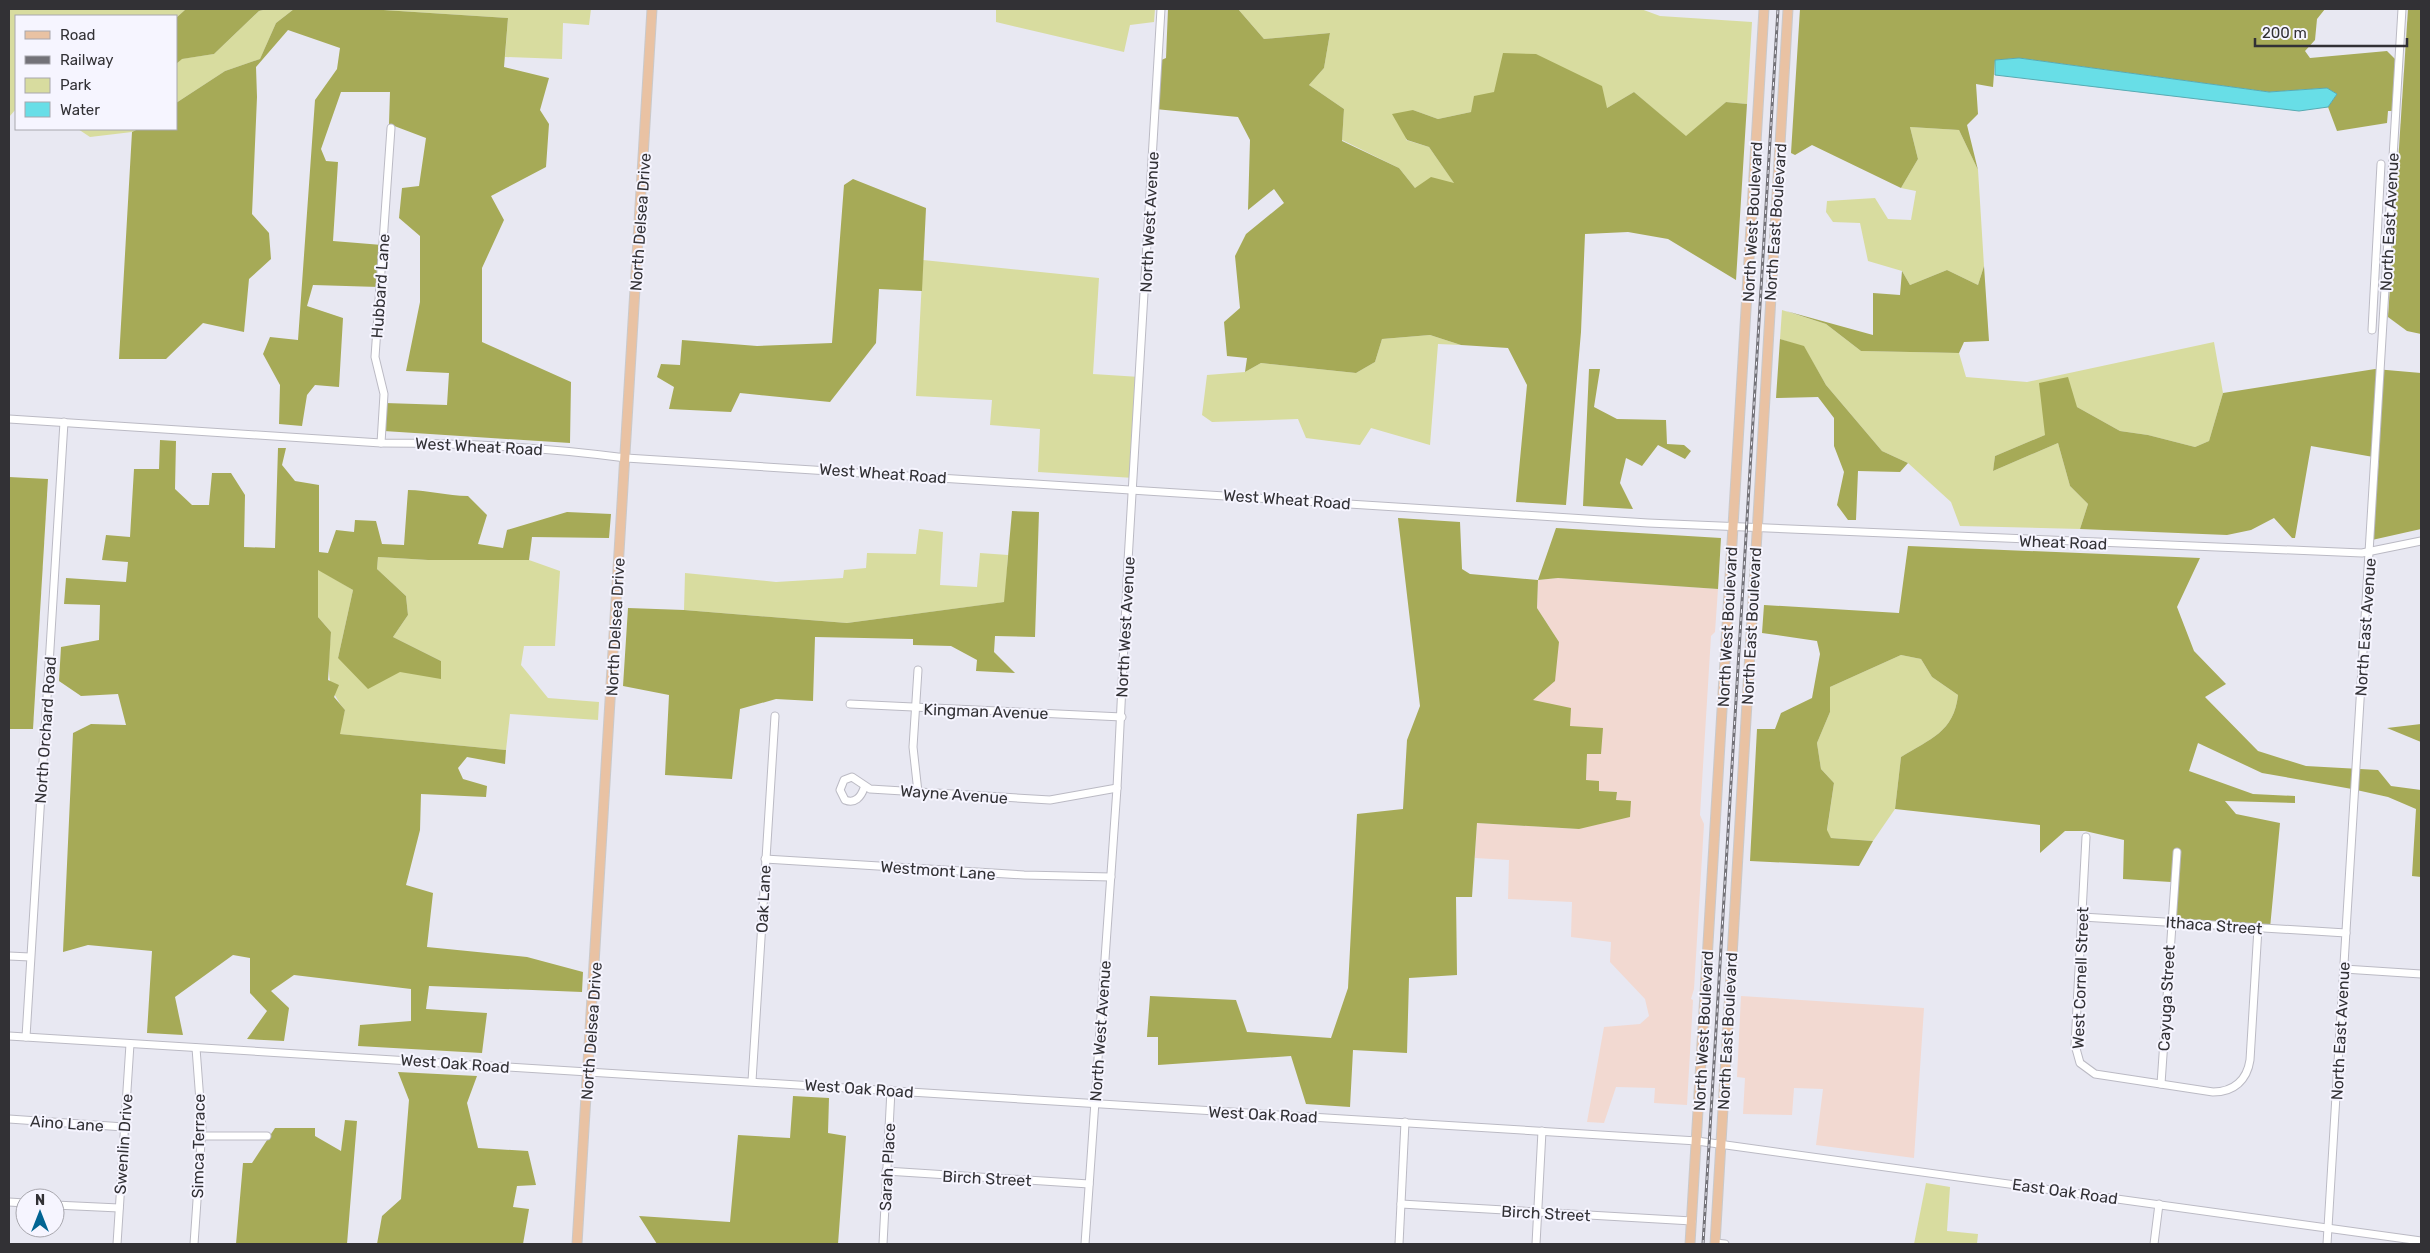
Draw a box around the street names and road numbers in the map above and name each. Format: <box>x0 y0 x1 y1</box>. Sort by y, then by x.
street label: North West Boulevard <box>1739 141 1766 303</box>
street label: North East Boulevard <box>1761 143 1790 302</box>
street label: North West Avenue <box>1136 151 1163 293</box>
street label: North Delsea Drive <box>626 152 655 292</box>
street label: North East Avenue <box>2376 152 2403 292</box>
street label: Hubbard Lane <box>367 233 394 339</box>
street label: West Wheat Road <box>415 434 543 459</box>
street label: West Wheat Road <box>819 460 947 487</box>
street label: West Wheat Road <box>1223 486 1351 513</box>
street label: Wheat Road <box>2018 531 2107 554</box>
street label: North West Boulevard <box>1714 546 1741 708</box>
street label: North East Boulevard <box>1738 547 1765 705</box>
street label: North West Avenue <box>1112 556 1139 698</box>
street label: North Delsea Drive <box>602 557 629 697</box>
street label: North East Avenue <box>2351 557 2380 697</box>
street label: North Orchard Road <box>31 656 60 804</box>
street label: Kingman Avenue <box>923 700 1049 723</box>
street label: Wayne Avenue <box>899 781 1009 808</box>
street label: Westmont Lane <box>880 857 996 884</box>
street label: Oak Lane <box>752 864 775 934</box>
street label: West Cornell Street <box>2069 907 2092 1049</box>
street label: Ithaca Street <box>2165 913 2263 938</box>
street label: Cayuga Street <box>2154 944 2179 1052</box>
street label: North West Boulevard <box>1690 950 1717 1112</box>
street label: North East Boulevard <box>1714 952 1741 1110</box>
street label: North West Avenue <box>1086 960 1115 1102</box>
street label: North Delsea Drive <box>577 961 606 1101</box>
street label: North East Avenue <box>2327 961 2354 1101</box>
street label: West Oak Road <box>400 1050 510 1077</box>
street label: West Oak Road <box>804 1075 914 1102</box>
street label: Swenlin Drive <box>110 1093 137 1195</box>
street label: Simca Terrace <box>188 1094 209 1198</box>
street label: West Oak Road <box>1208 1102 1318 1127</box>
street label: Aino Lane <box>29 1111 105 1136</box>
street label: Sarah Place <box>876 1123 899 1211</box>
street label: Birch Street <box>942 1167 1032 1190</box>
street label: East Oak Road <box>2011 1175 2119 1208</box>
street label: Birch Street <box>1501 1202 1591 1225</box>

